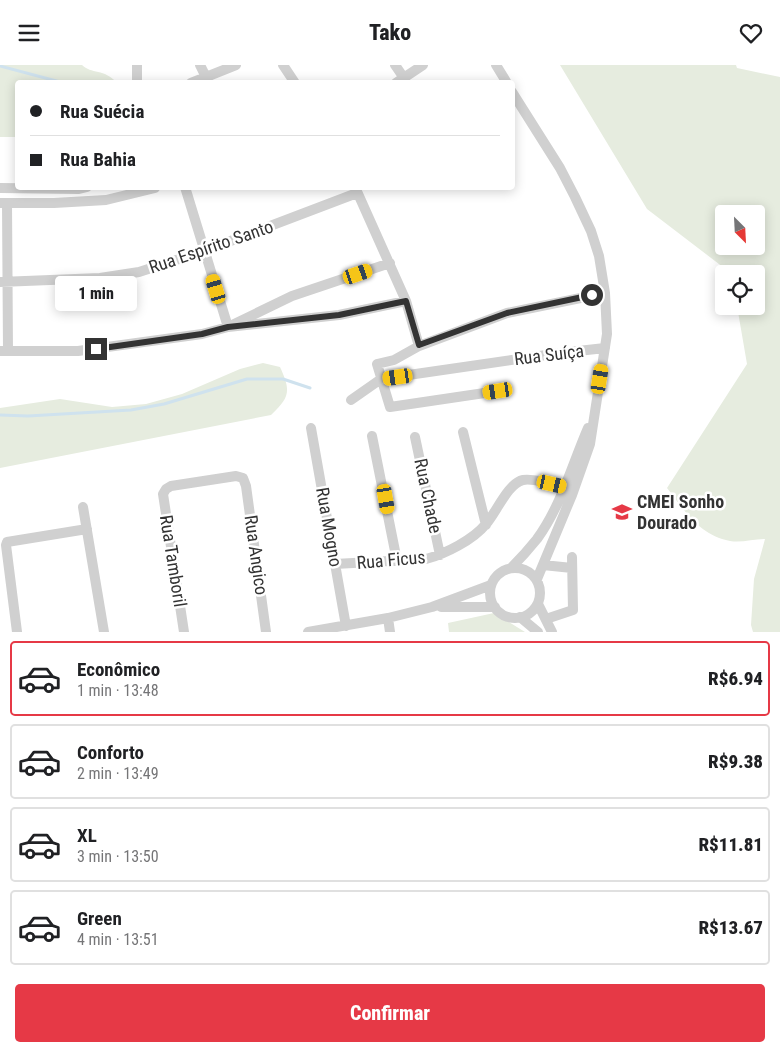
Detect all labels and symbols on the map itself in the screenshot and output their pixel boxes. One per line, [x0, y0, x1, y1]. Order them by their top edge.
north arrow [715, 205, 765, 255]
street label: Rua Espírito Santo [146, 215, 276, 278]
car [341, 262, 374, 286]
car [204, 272, 227, 306]
callout: 1 min [55, 277, 137, 311]
route start [581, 284, 603, 306]
route end [85, 338, 107, 360]
street label: Rua Suíça [513, 340, 585, 369]
car [590, 363, 609, 395]
car [382, 367, 413, 387]
car [482, 381, 513, 401]
street label: Rua Chade [410, 457, 447, 535]
car [535, 473, 568, 495]
car [376, 483, 395, 515]
street label: Rua Mogno [312, 486, 347, 568]
place label: CMEI Sonho Dourado [637, 491, 724, 533]
school or university icon: CMEI Sonho Dourado [611, 501, 633, 523]
street label: Rua Tamboril [156, 513, 191, 608]
street label: Rua Angico [240, 514, 272, 596]
street label: Rua Ficus [356, 546, 426, 573]

